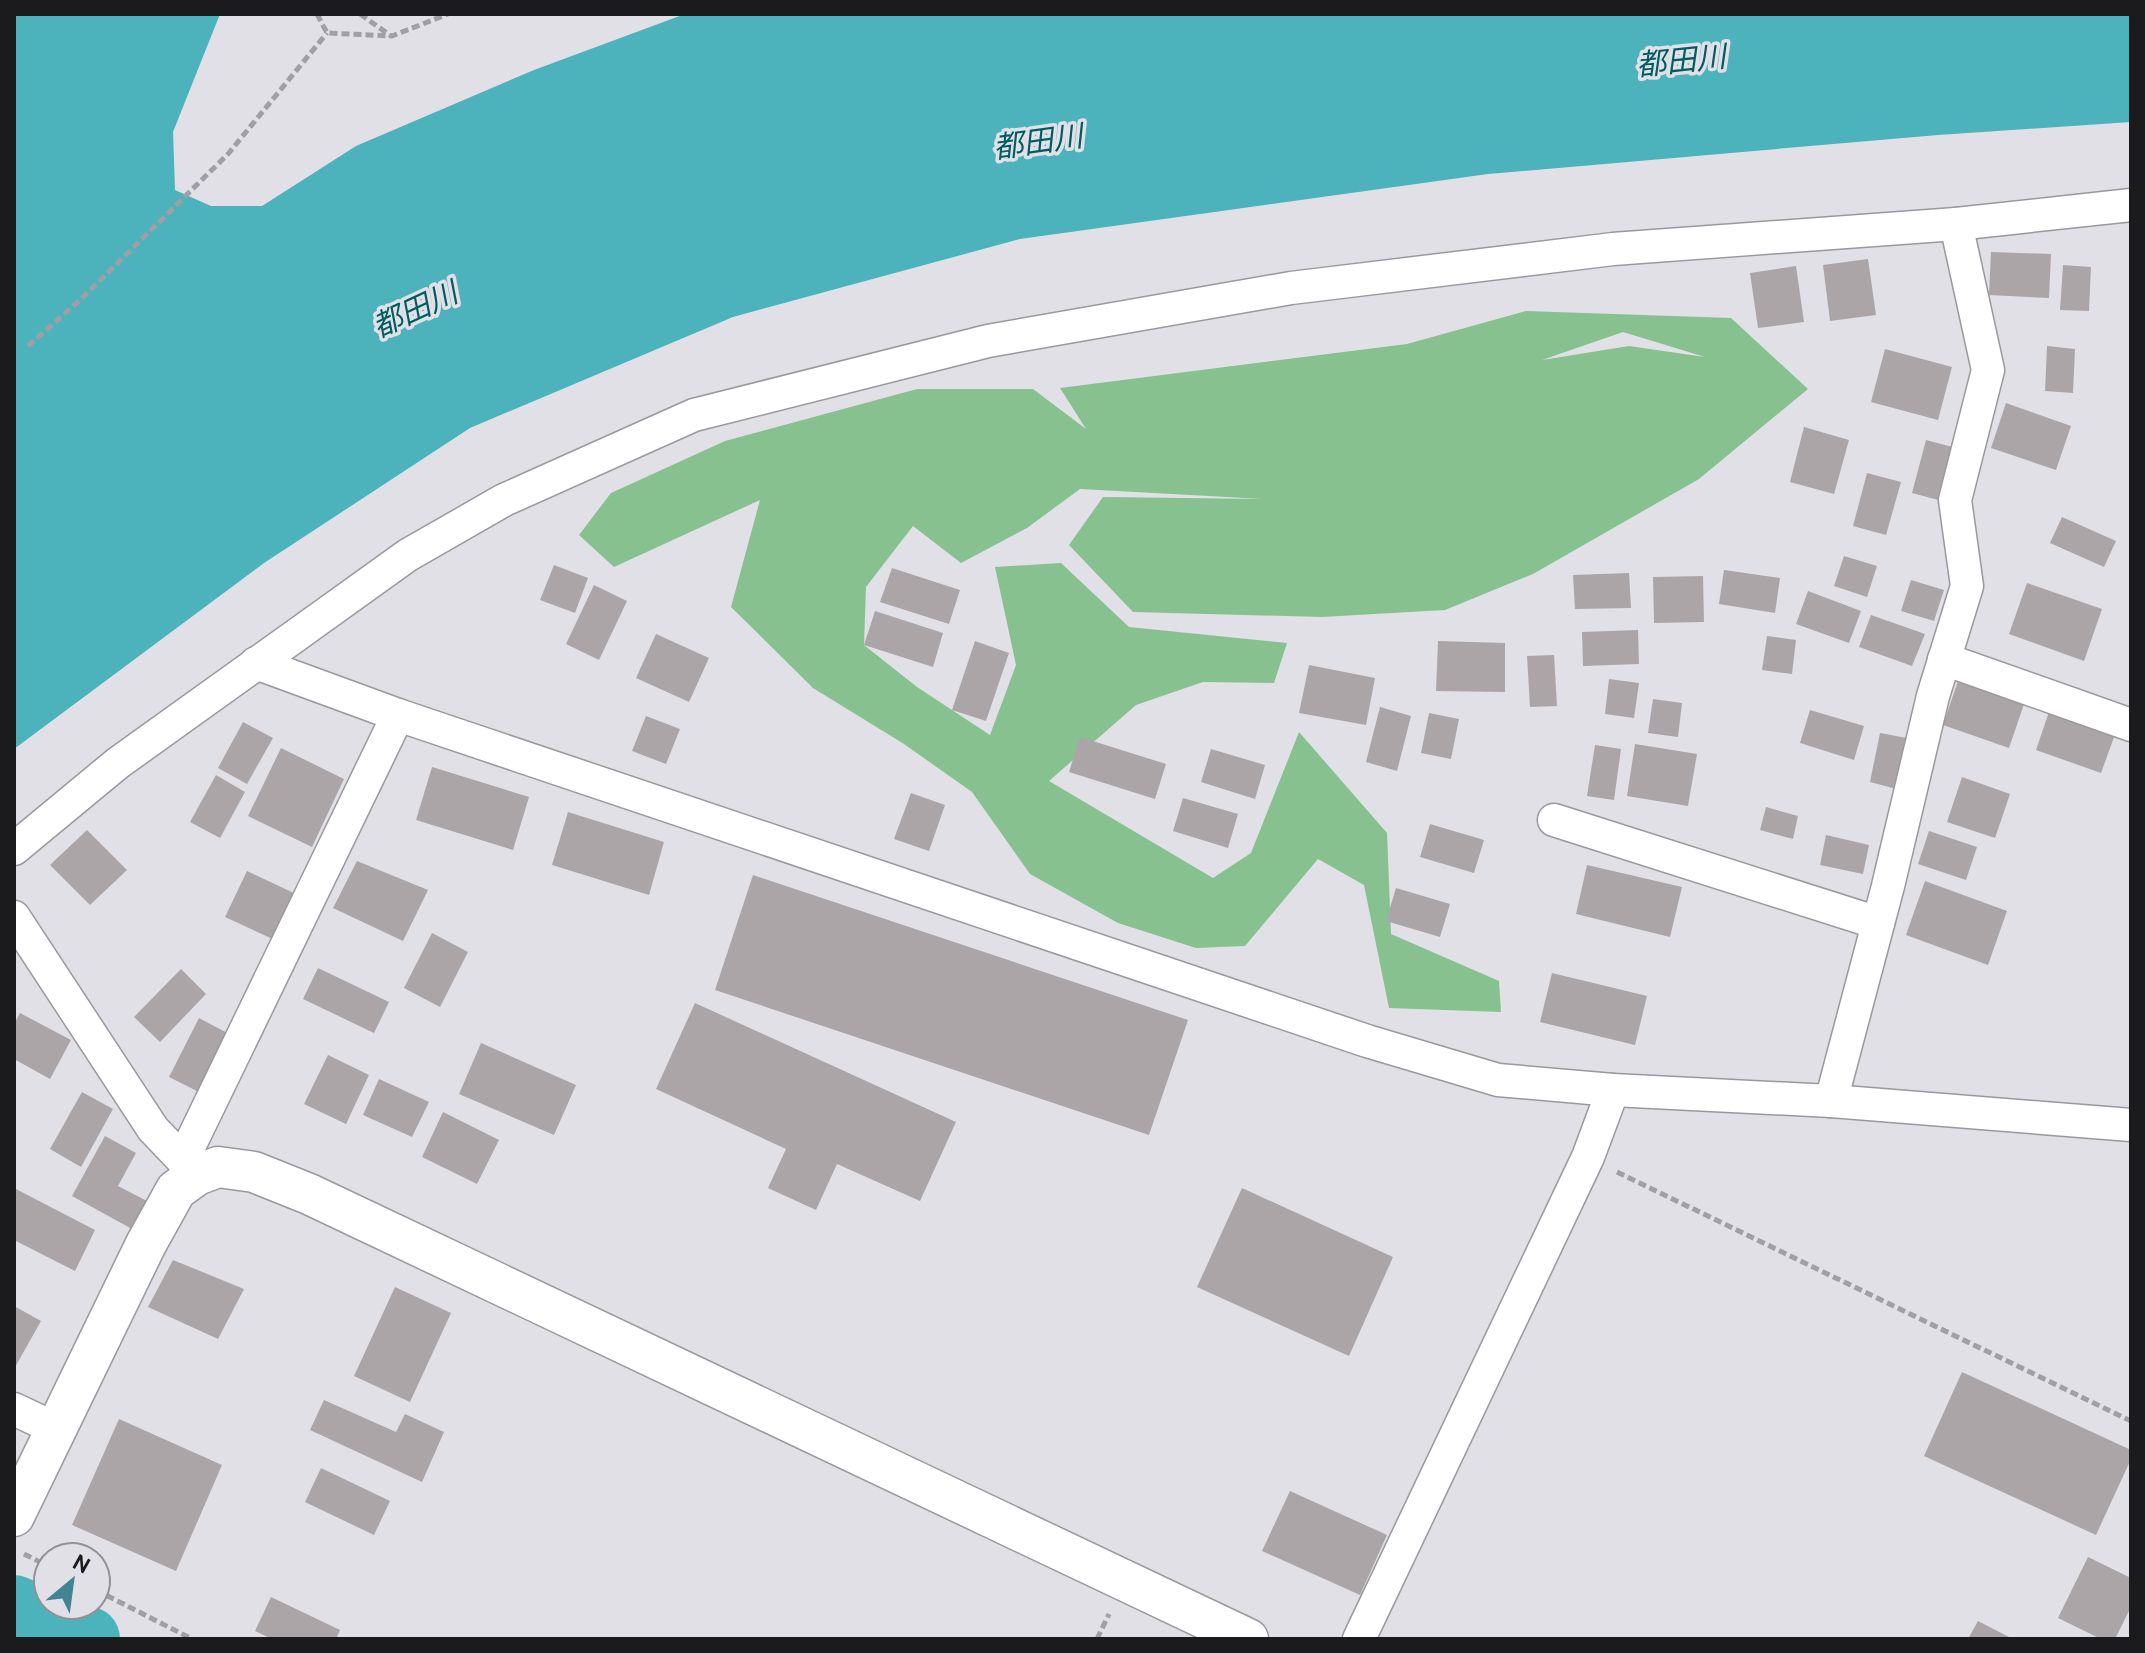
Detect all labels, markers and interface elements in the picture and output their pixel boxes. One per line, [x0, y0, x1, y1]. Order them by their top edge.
water label: 都田川 [1634, 37, 1731, 84]
water label: 都田川 [991, 117, 1088, 166]
water label: 都田川 [366, 272, 466, 345]
north arrow [32, 1541, 112, 1621]
text: N [68, 1548, 95, 1580]

